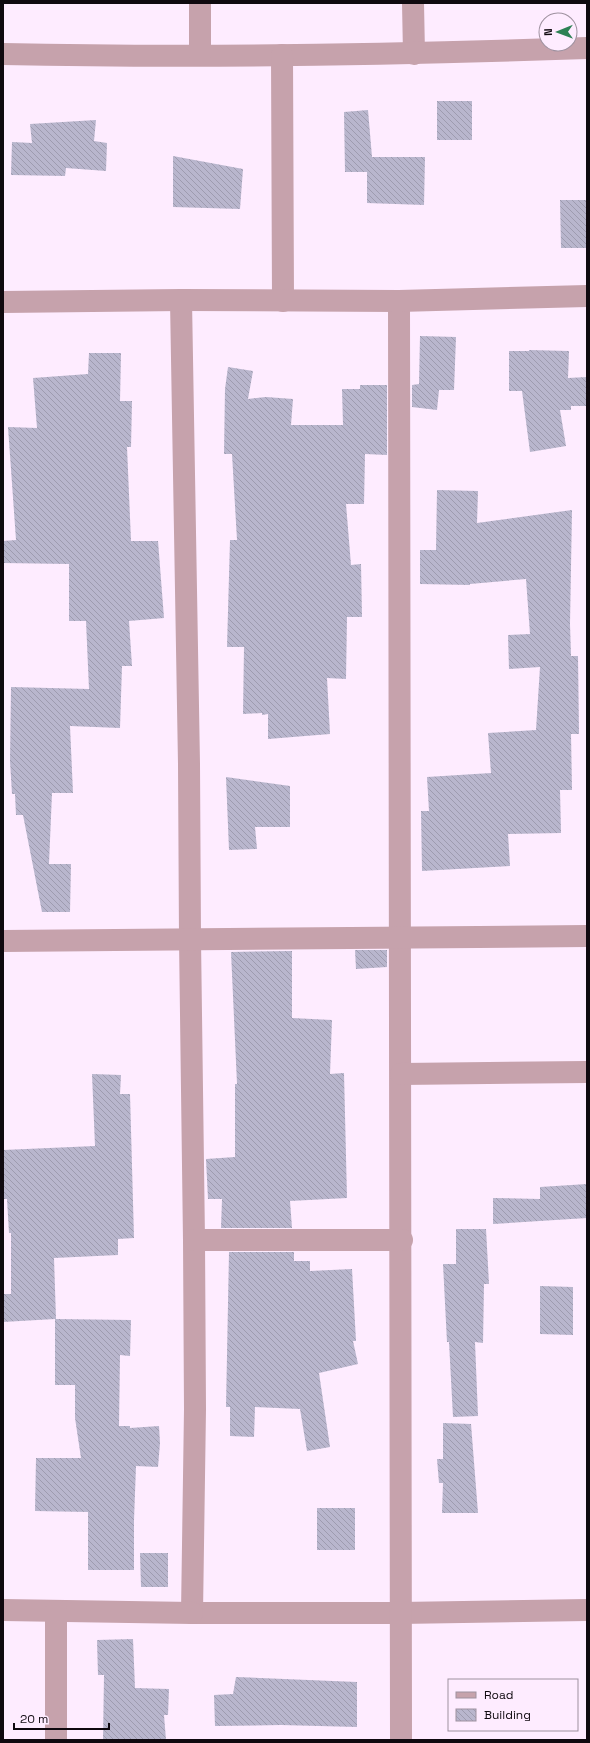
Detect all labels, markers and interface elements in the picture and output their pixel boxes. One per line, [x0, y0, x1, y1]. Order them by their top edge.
north arrow [538, 12, 578, 52]
text: N [541, 28, 555, 36]
legend [448, 1679, 578, 1731]
text: Road [484, 1687, 513, 1703]
scale bar [14, 1705, 109, 1731]
text: Building [484, 1707, 531, 1723]
text: 20 m [20, 1711, 48, 1727]

